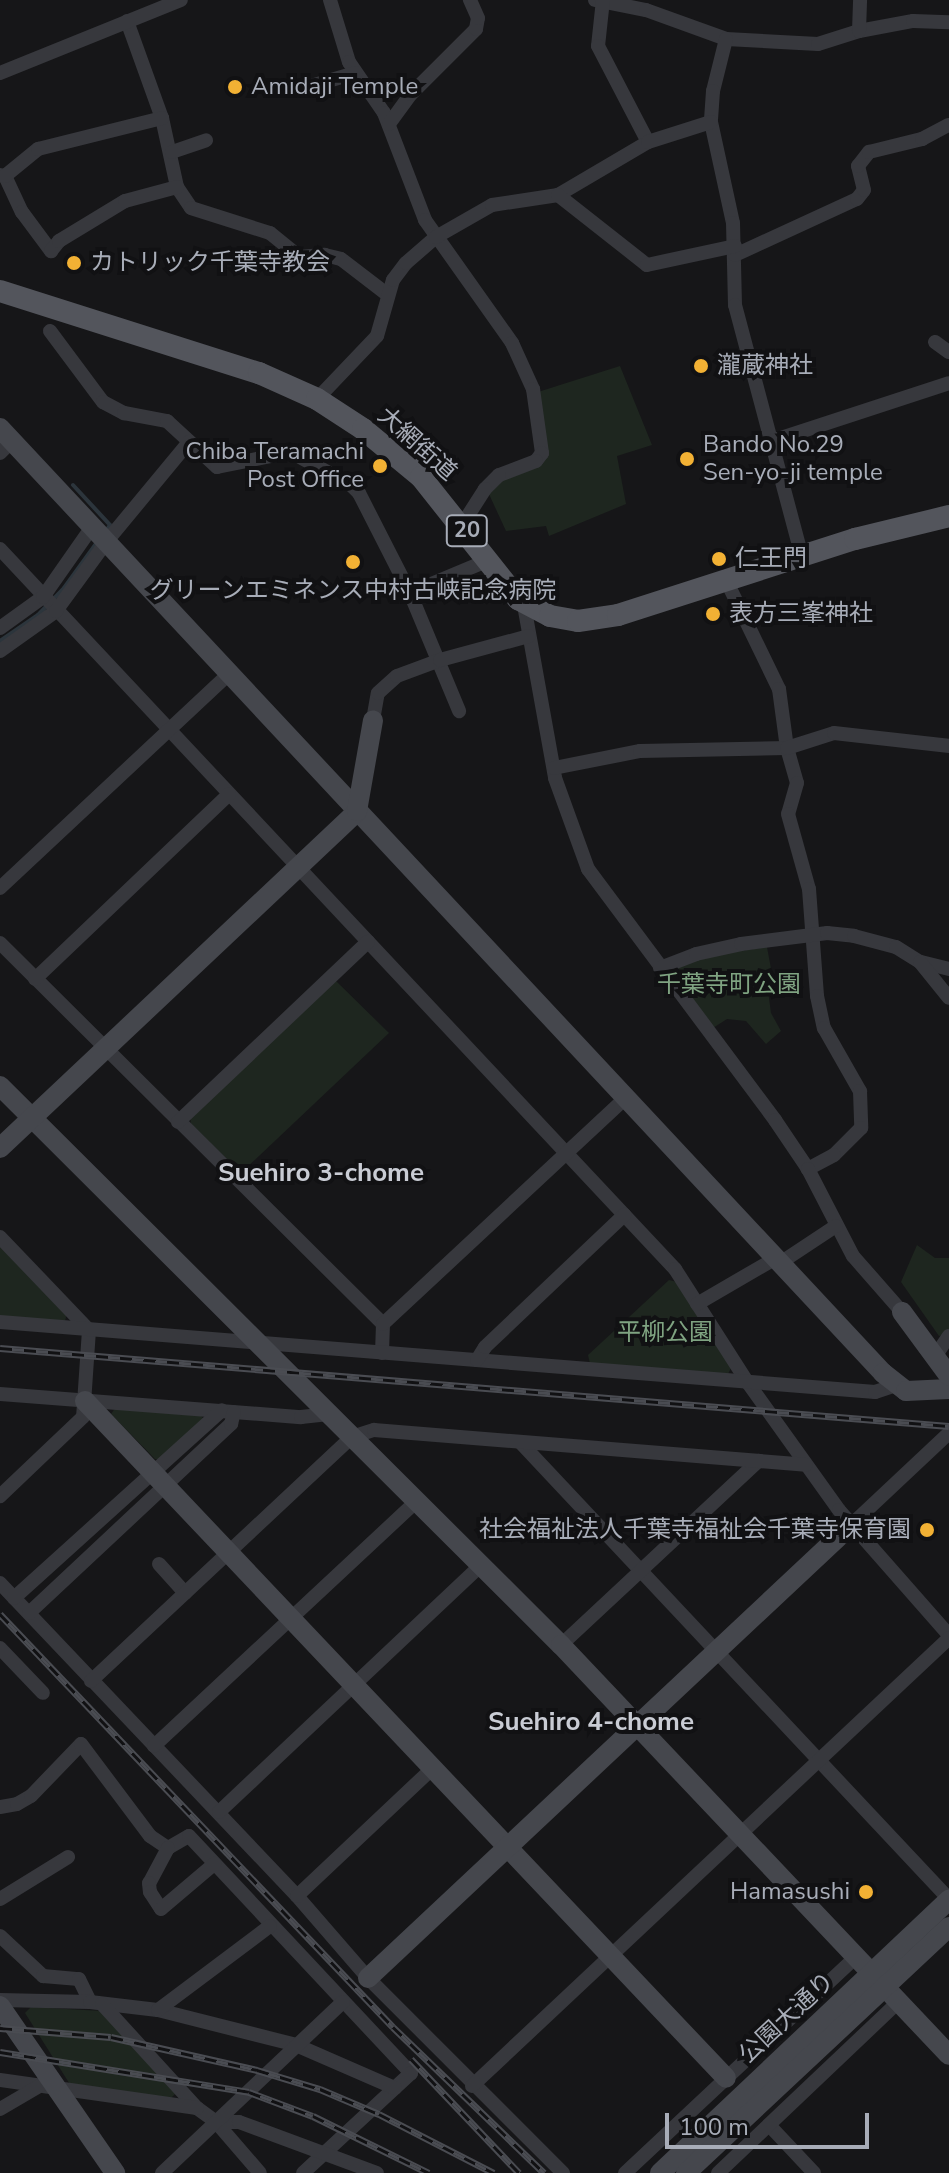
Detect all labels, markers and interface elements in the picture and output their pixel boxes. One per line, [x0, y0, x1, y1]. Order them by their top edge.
place label: Amidaji Temple [251, 73, 418, 101]
marker: Amidaji Temple [226, 78, 244, 96]
place label: カトリック千葉寺教会 [90, 249, 330, 277]
marker: カトリック千葉寺教会 [65, 254, 83, 272]
place label: 瀧蔵神社 [717, 352, 813, 380]
marker: 瀧蔵神社 [692, 357, 710, 375]
street label: 大網街道 [372, 401, 462, 487]
place label: Bando No.29 Sen-yo-ji temple [703, 431, 883, 487]
place label: Chiba Teramachi Post Office [186, 438, 364, 494]
marker: Bando No.29 Sen-yo-ji temple [678, 450, 696, 468]
marker: Chiba Teramachi Post Office [371, 457, 389, 475]
road number: 20 [445, 513, 489, 549]
place label: 仁王門 [735, 545, 807, 573]
marker: 仁王門 [710, 550, 728, 568]
marker: グリーンエミネンス中村古峡記念病院 [342, 551, 364, 573]
place label: グリーンエミネンス中村古峡記念病院 [149, 577, 557, 605]
place label: 表方三峯神社 [729, 600, 873, 628]
marker: 表方三峯神社 [704, 605, 722, 623]
park label: 千葉寺町公園 [657, 971, 801, 999]
district label: Suehiro 3-chome [218, 1157, 424, 1189]
park label: 平柳公園 [617, 1319, 713, 1347]
place label: 社会福祉法人千葉寺福祉会千葉寺保育園 [479, 1516, 911, 1544]
marker: 社会福祉法人千葉寺福祉会千葉寺保育園 [918, 1521, 936, 1539]
district label: Suehiro 4-chome [488, 1706, 694, 1738]
place label: Hamasushi [730, 1878, 850, 1906]
marker: Hamasushi [857, 1883, 875, 1901]
street label: 公園大通り [733, 1967, 841, 2069]
scale bar [669, 2097, 873, 2147]
text: 100 m [679, 2111, 749, 2143]

